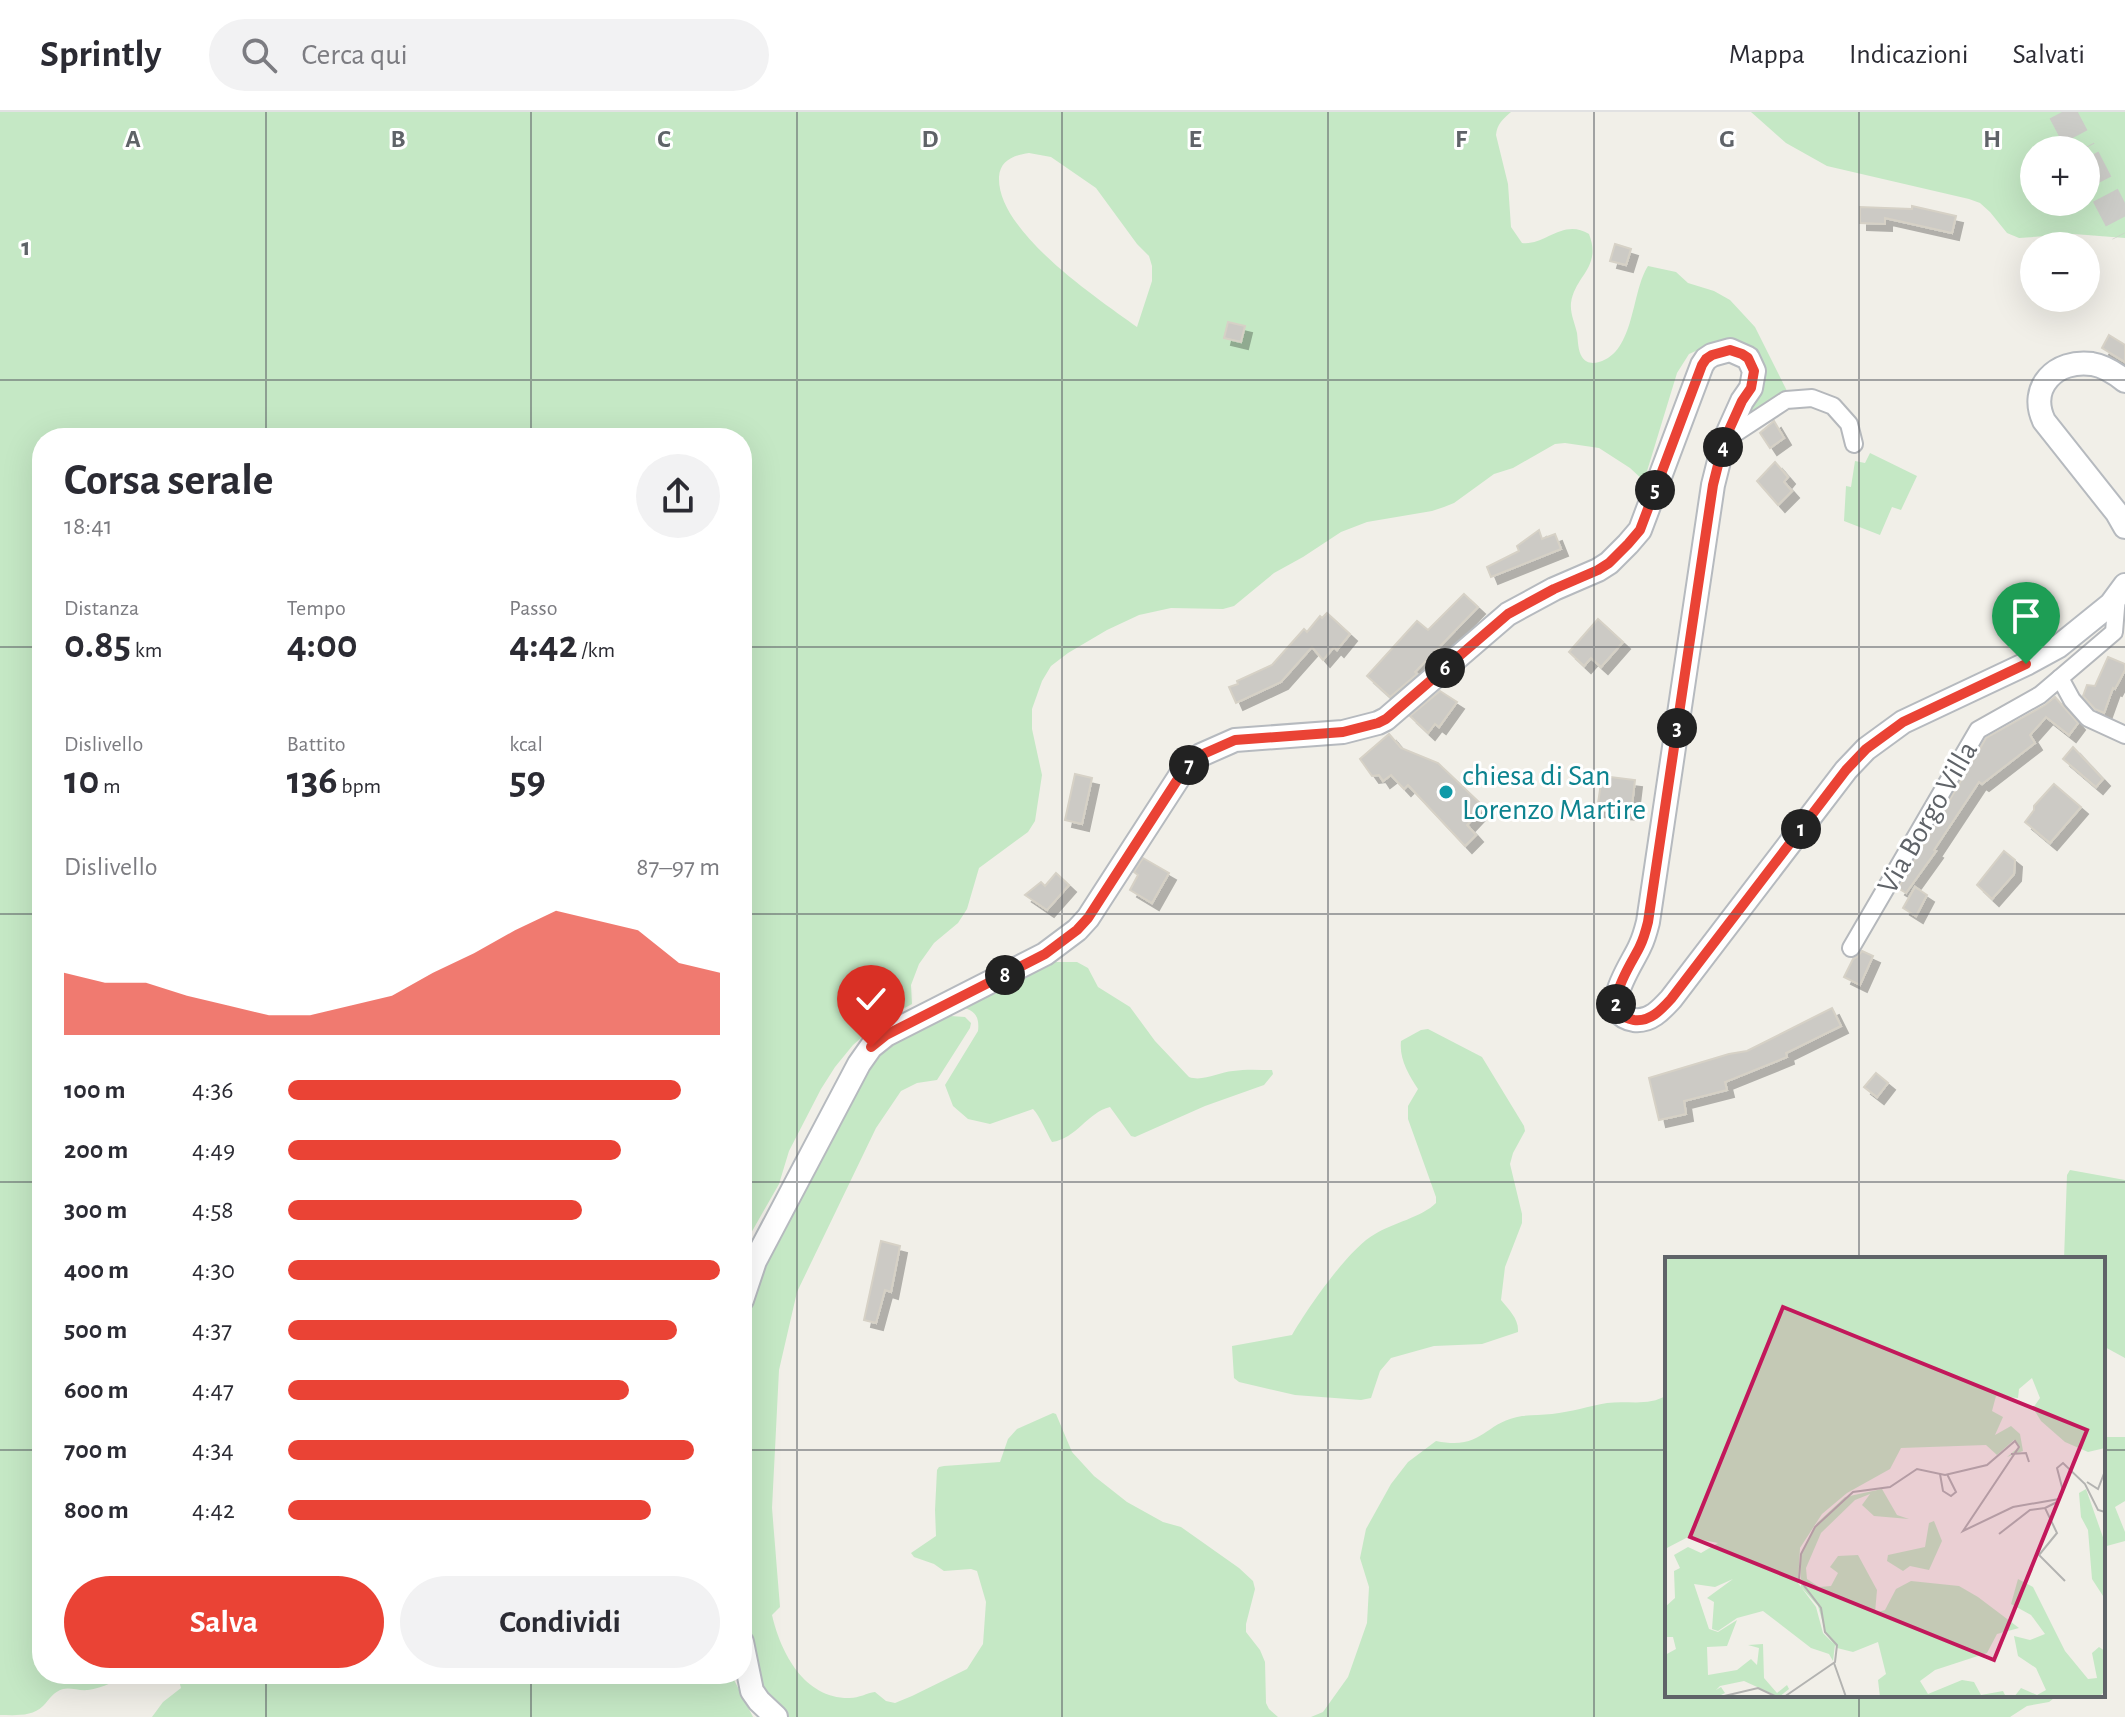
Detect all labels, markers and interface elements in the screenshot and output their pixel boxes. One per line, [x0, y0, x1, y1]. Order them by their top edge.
search box [209, 19, 769, 91]
icon: search [237, 33, 281, 77]
text: Sprintly [40, 36, 161, 74]
text: Cerca qui [301, 40, 408, 70]
text: Mappa [1729, 41, 1805, 69]
text: Indicazioni [1849, 41, 1968, 69]
text: Salvati [2012, 41, 2085, 69]
text: A [125, 126, 141, 152]
text: B [390, 126, 406, 152]
text: C [657, 126, 671, 152]
text: D [921, 126, 939, 152]
text: E [1188, 126, 1202, 152]
text: F [1455, 126, 1468, 152]
text: G [1719, 126, 1735, 152]
text: H [1983, 126, 2001, 152]
map controls [2020, 136, 2100, 312]
button: + [2020, 136, 2100, 216]
button: − [2020, 232, 2100, 312]
text: 1 [21, 234, 31, 260]
pin: 4 [1703, 427, 1743, 467]
text: 4 [1717, 436, 1729, 458]
button: share [636, 454, 720, 538]
text: Corsa serale [64, 459, 274, 503]
pin: 5 [1635, 470, 1675, 510]
text: 5 [1650, 479, 1660, 501]
text: 18:41 [64, 513, 113, 539]
pin [1992, 582, 2060, 664]
icon: arrive [2004, 594, 2048, 638]
text: Distanza [64, 597, 139, 619]
text: Tempo [287, 597, 346, 619]
text: Passo [509, 597, 557, 619]
text: 0.85 [64, 625, 131, 665]
text: 4:00 [287, 625, 358, 665]
text: 4:42 [509, 625, 578, 665]
text: km [131, 639, 162, 661]
text: /km [578, 639, 615, 661]
pin: 6 [1425, 648, 1465, 688]
text: 6 [1440, 657, 1450, 679]
pin: 3 [1657, 708, 1697, 748]
text: 3 [1672, 717, 1682, 739]
text: Dislivello [64, 733, 143, 755]
text: Battito [287, 733, 346, 755]
text: kcal [509, 733, 543, 755]
street label: Via Borgo Villa [1872, 736, 1983, 899]
pin: 7 [1169, 745, 1209, 785]
text: 7 [1184, 754, 1194, 776]
text: 10 [64, 761, 99, 801]
text: 136 [287, 761, 338, 801]
text: 59 [509, 761, 546, 801]
place label: chiesa di San Lorenzo Martire [1462, 761, 1646, 825]
text: m [99, 775, 120, 797]
text: bpm [338, 775, 381, 797]
marker: chiesa di San Lorenzo Martire [1437, 783, 1455, 801]
pin: 1 [1781, 809, 1821, 849]
text: 1 [1797, 818, 1805, 840]
text: Dislivello [64, 854, 158, 880]
text: 87–97 m [636, 854, 720, 880]
pin: 8 [985, 955, 1025, 995]
text: 8 [1000, 964, 1010, 986]
pin [837, 965, 905, 1047]
icon: check [849, 977, 893, 1021]
pin: 2 [1596, 984, 1636, 1024]
text: 2 [1611, 993, 1621, 1015]
text: 100 m [64, 1077, 125, 1103]
text: 4:36 [192, 1077, 233, 1103]
text: 200 m [64, 1137, 128, 1163]
text: 4:49 [192, 1137, 235, 1163]
text: 300 m [64, 1197, 127, 1223]
text: 4:58 [192, 1197, 234, 1223]
text: 400 m [64, 1257, 129, 1283]
text: 4:30 [192, 1257, 235, 1283]
inset map [1665, 1257, 2105, 1697]
text: 500 m [64, 1317, 127, 1343]
text: 4:37 [192, 1317, 232, 1343]
text: 600 m [64, 1377, 129, 1403]
text: 4:47 [192, 1377, 234, 1403]
text: 700 m [64, 1437, 127, 1463]
text: 4:34 [192, 1437, 234, 1463]
text: 800 m [64, 1497, 129, 1523]
text: 4:42 [192, 1497, 235, 1523]
button: Salva [64, 1576, 384, 1668]
button: Condividi [400, 1576, 720, 1668]

